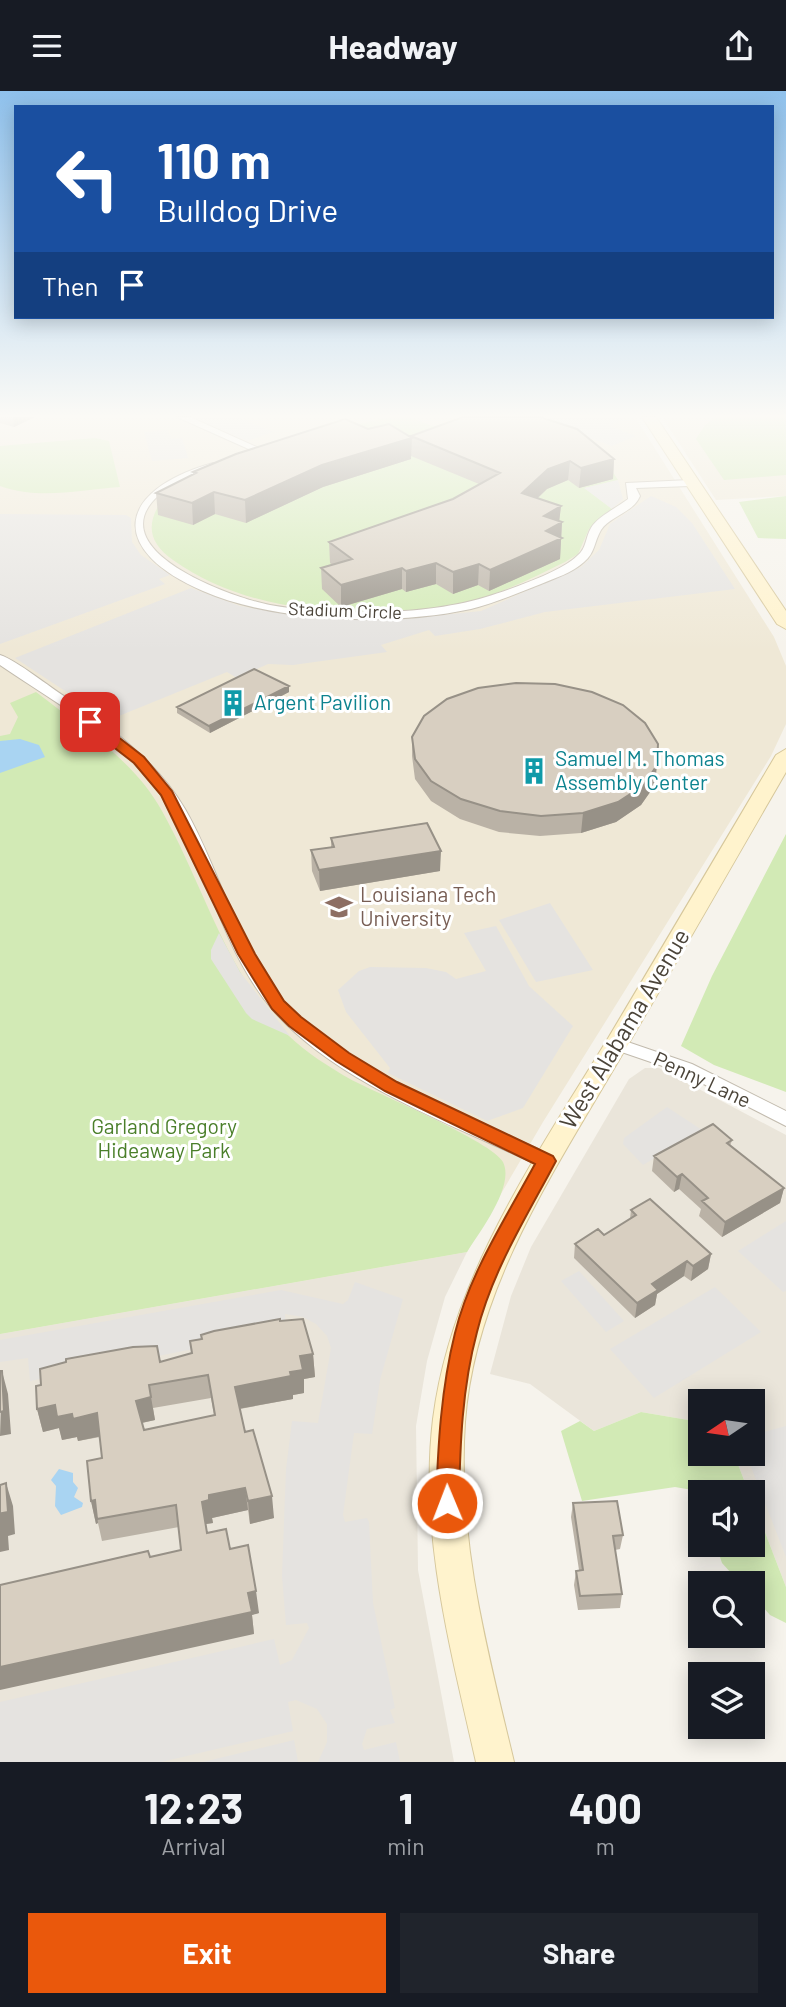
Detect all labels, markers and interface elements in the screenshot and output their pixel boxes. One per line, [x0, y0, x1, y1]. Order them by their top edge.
icon: menu [28, 27, 66, 65]
text: Headway [328, 27, 458, 65]
icon: share [720, 27, 758, 65]
text: 110 m [157, 130, 271, 189]
icon: left [42, 133, 133, 224]
text: Bulldog Drive [157, 190, 338, 228]
icon: arrive [113, 266, 151, 304]
text: Then [42, 270, 99, 301]
street label: Stadium Circle [288, 597, 402, 623]
building icon: Argent Pavilion [218, 688, 248, 718]
place label: Argent Pavilion [254, 689, 391, 714]
pin [60, 692, 120, 752]
icon: arrive [71, 703, 109, 741]
place label: Samuel M. Thomas Assembly Center [555, 745, 725, 794]
building icon: Samuel M. Thomas Assembly Center [519, 756, 549, 786]
place label: Louisiana Tech University [360, 881, 496, 930]
school or university icon: Louisiana Tech University [324, 892, 354, 922]
street label: West Alabama Avenue [552, 923, 695, 1134]
street label: Penny Lane [650, 1045, 755, 1112]
park label: Garland Gregory Hideaway Park [91, 1113, 237, 1162]
north arrow [688, 1389, 765, 1467]
map controls [688, 1389, 765, 1739]
position arrow [410, 1466, 484, 1540]
button: sound [688, 1480, 765, 1557]
button: search [688, 1571, 765, 1648]
button: layers [688, 1662, 765, 1739]
text: 12:23 [144, 1782, 243, 1832]
text: 1 [399, 1782, 413, 1832]
text: 400 [569, 1782, 642, 1832]
text: Arrival [162, 1832, 226, 1860]
text: min [387, 1832, 425, 1860]
text: m [596, 1832, 615, 1860]
button: Exit [28, 1913, 386, 1993]
button: Share [400, 1913, 758, 1993]

